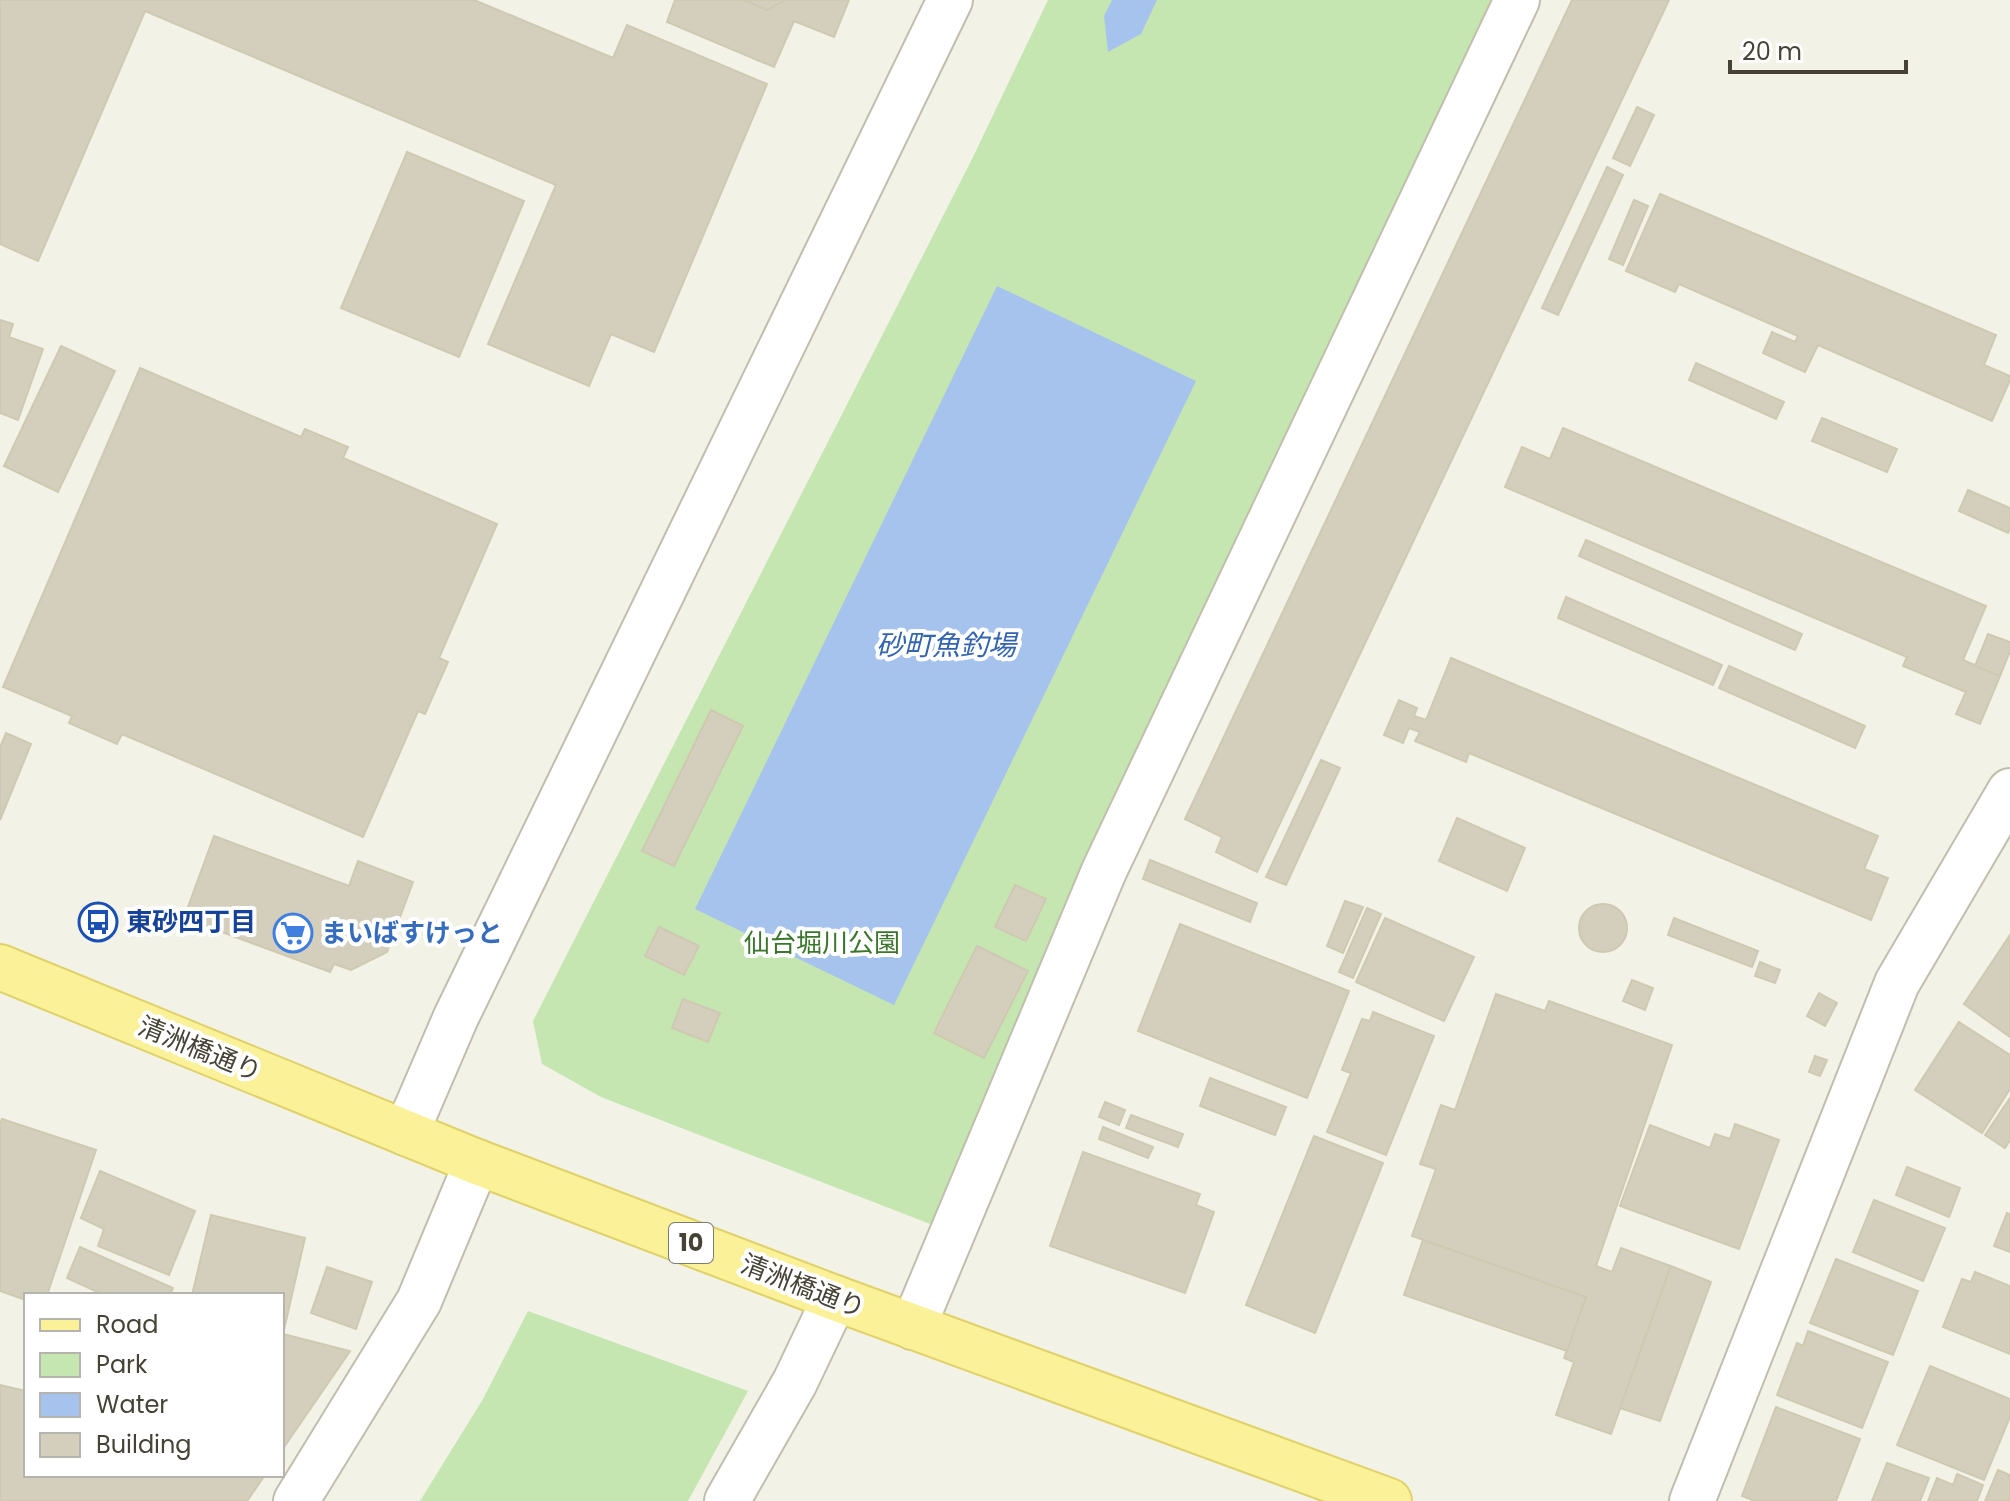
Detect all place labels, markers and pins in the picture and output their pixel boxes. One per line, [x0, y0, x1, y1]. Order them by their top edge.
bus stop icon: 東砂四丁目 [77, 901, 119, 943]
place label: 東砂四丁目 [126, 904, 256, 940]
supermarket icon: まいばすけっと [272, 912, 314, 954]
place label: まいばすけっと [321, 915, 503, 951]

